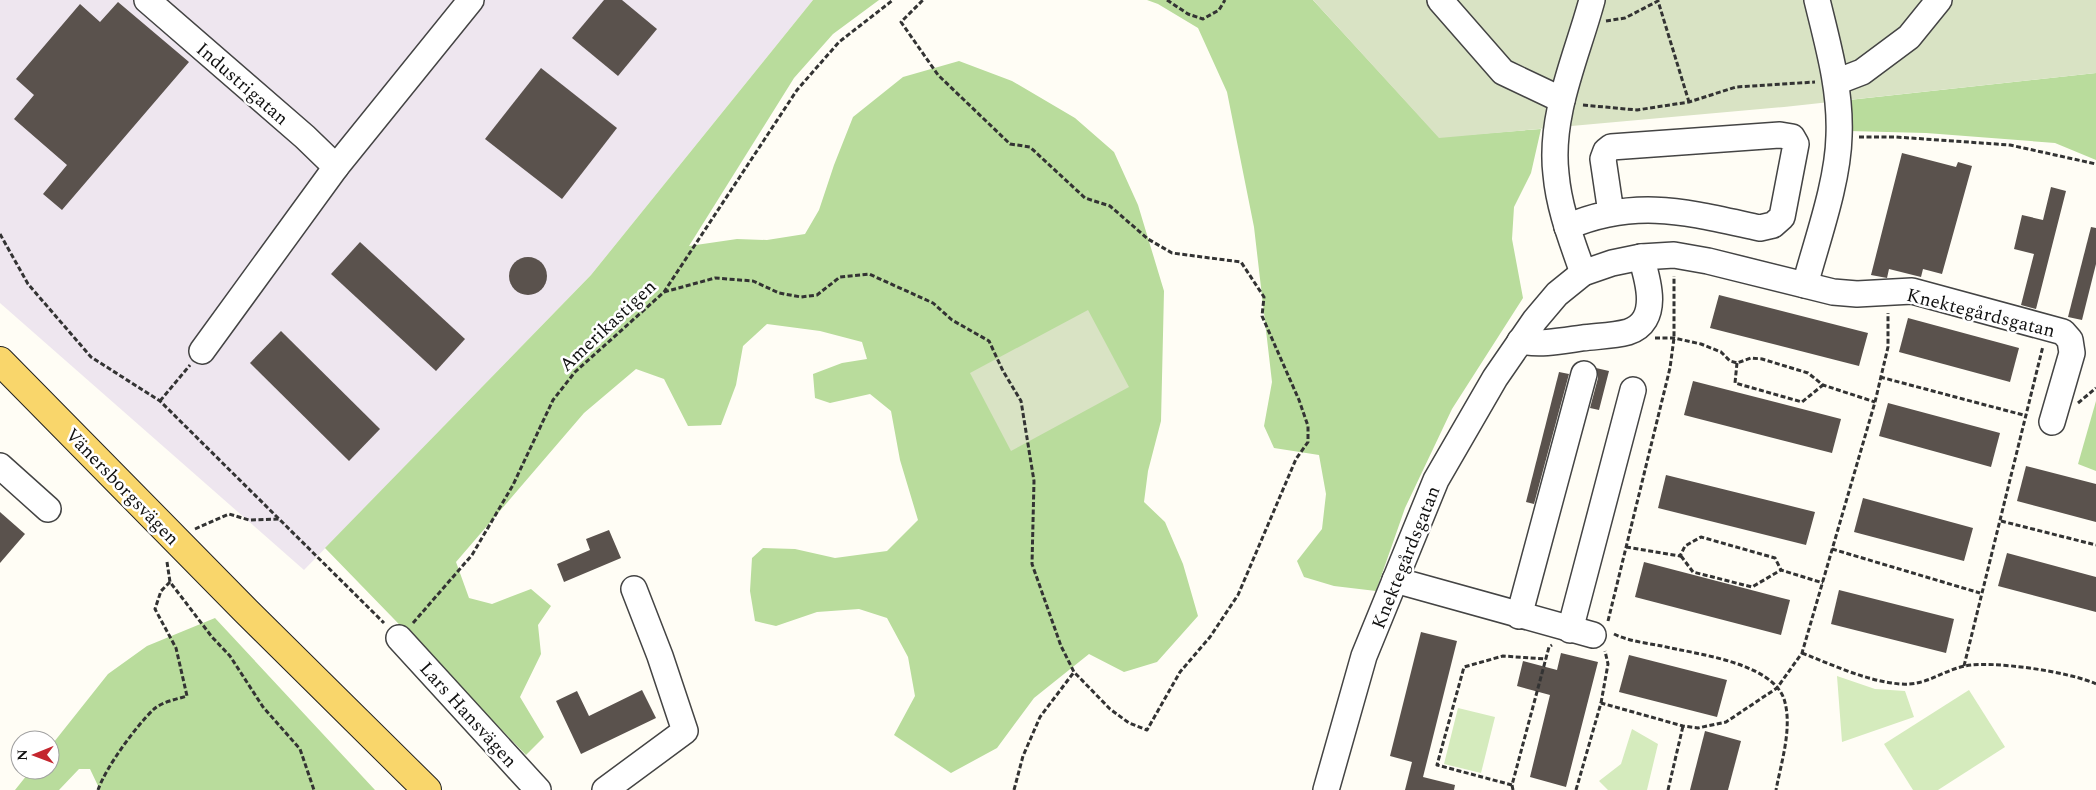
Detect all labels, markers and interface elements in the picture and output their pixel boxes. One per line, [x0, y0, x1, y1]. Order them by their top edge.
street label: Industrigatan [189, 36, 295, 133]
street label: Amerikastigen [553, 273, 663, 379]
street label: Knektegårdsgatan [1903, 281, 2058, 346]
street label: Vänersborgsvägen [58, 422, 186, 552]
street label: Knektegårdsgatan [1364, 482, 1448, 634]
street label: Lars Hansvägen [412, 655, 524, 775]
north arrow [10, 730, 60, 780]
text: N [12, 749, 33, 761]

